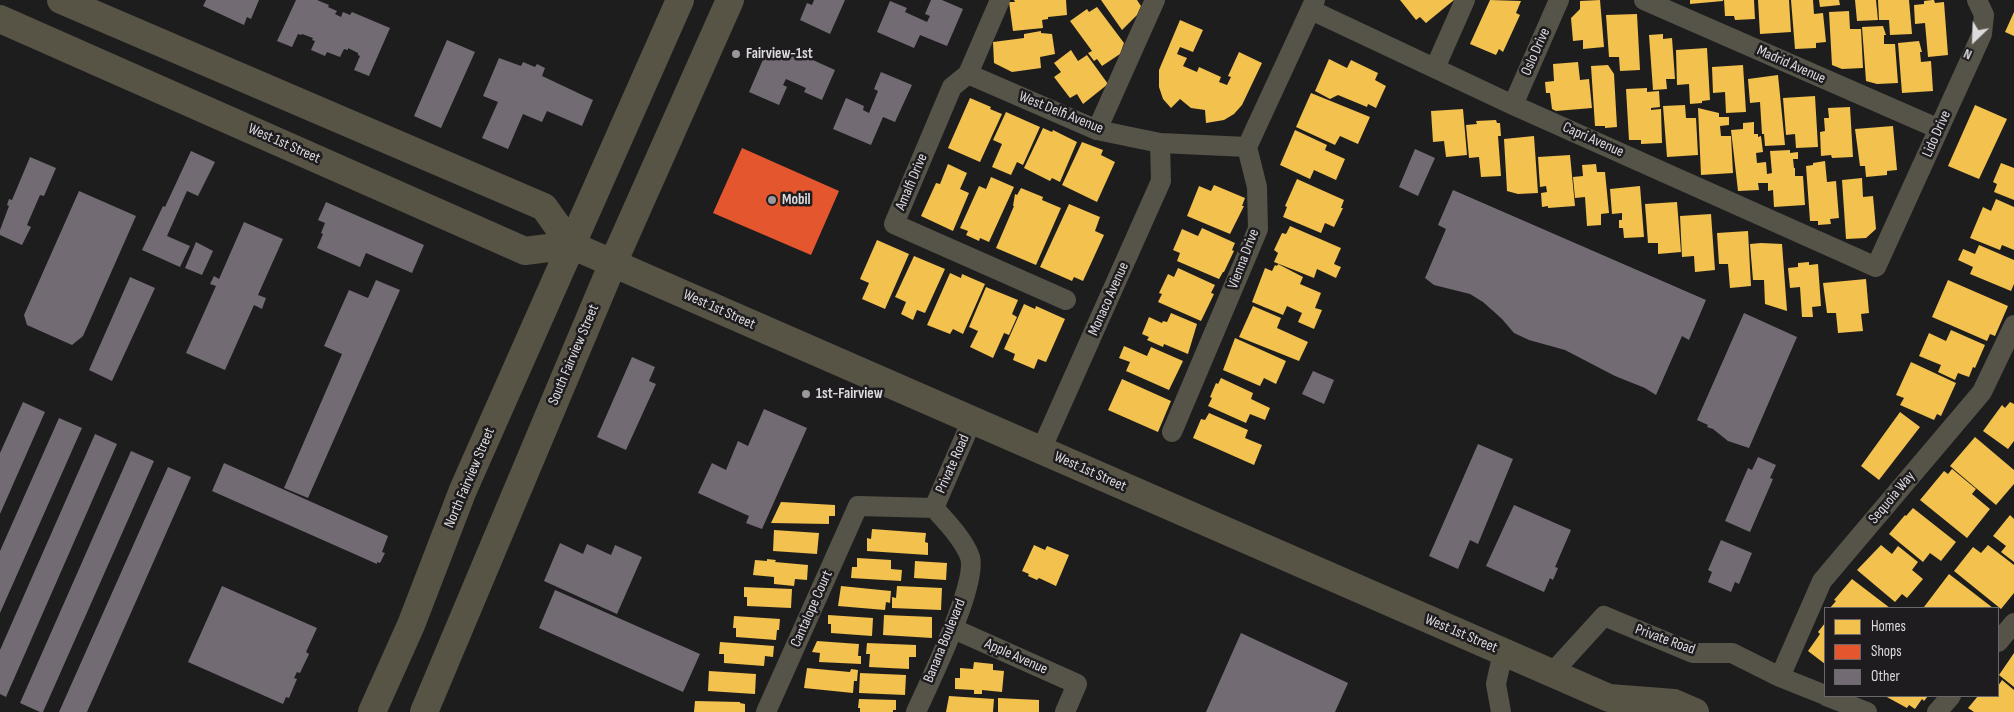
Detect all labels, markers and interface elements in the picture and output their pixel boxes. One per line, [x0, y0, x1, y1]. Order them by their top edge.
north arrow [1949, 15, 1999, 65]
street label: Oslo Drive [1518, 25, 1554, 79]
street label: Madrid Avenue [1754, 42, 1828, 88]
place label: Fairview-1st [746, 45, 813, 63]
text: N [1961, 45, 1975, 63]
marker: Fairview-1st [730, 48, 742, 60]
street label: West Delfi Avenue [1016, 88, 1106, 138]
street label: Lido Drive [1919, 108, 1955, 160]
street label: Capri Avenue [1560, 119, 1626, 161]
street label: West 1st Street [245, 120, 323, 168]
street label: Amalfi Drive [892, 151, 932, 213]
place label: Mobil [782, 191, 811, 209]
marker: Mobil [766, 194, 778, 206]
street label: Vienna Drive [1224, 226, 1264, 292]
street label: Monaco Avenue [1085, 259, 1133, 339]
street label: West 1st Street [680, 286, 758, 334]
street label: South Fairview Street [545, 302, 603, 408]
place label: 1st-Fairview [816, 385, 883, 403]
marker: 1st-Fairview [800, 388, 812, 400]
street label: North Fairview Street [441, 425, 499, 531]
street label: Private Road [932, 432, 974, 496]
street label: West 1st Street [1051, 448, 1129, 496]
street label: Sequoia Way [1865, 468, 1919, 528]
street label: Cantalope Court [787, 568, 837, 650]
street label: Banana Boulevard [920, 596, 970, 686]
legend [1824, 607, 1999, 697]
street label: West 1st Street [1422, 611, 1500, 657]
text: Homes [1871, 617, 1906, 636]
street label: Private Road [1632, 621, 1698, 659]
street label: Apple Avenue [982, 635, 1050, 679]
text: Shops [1871, 642, 1902, 661]
text: Other [1871, 667, 1900, 686]

